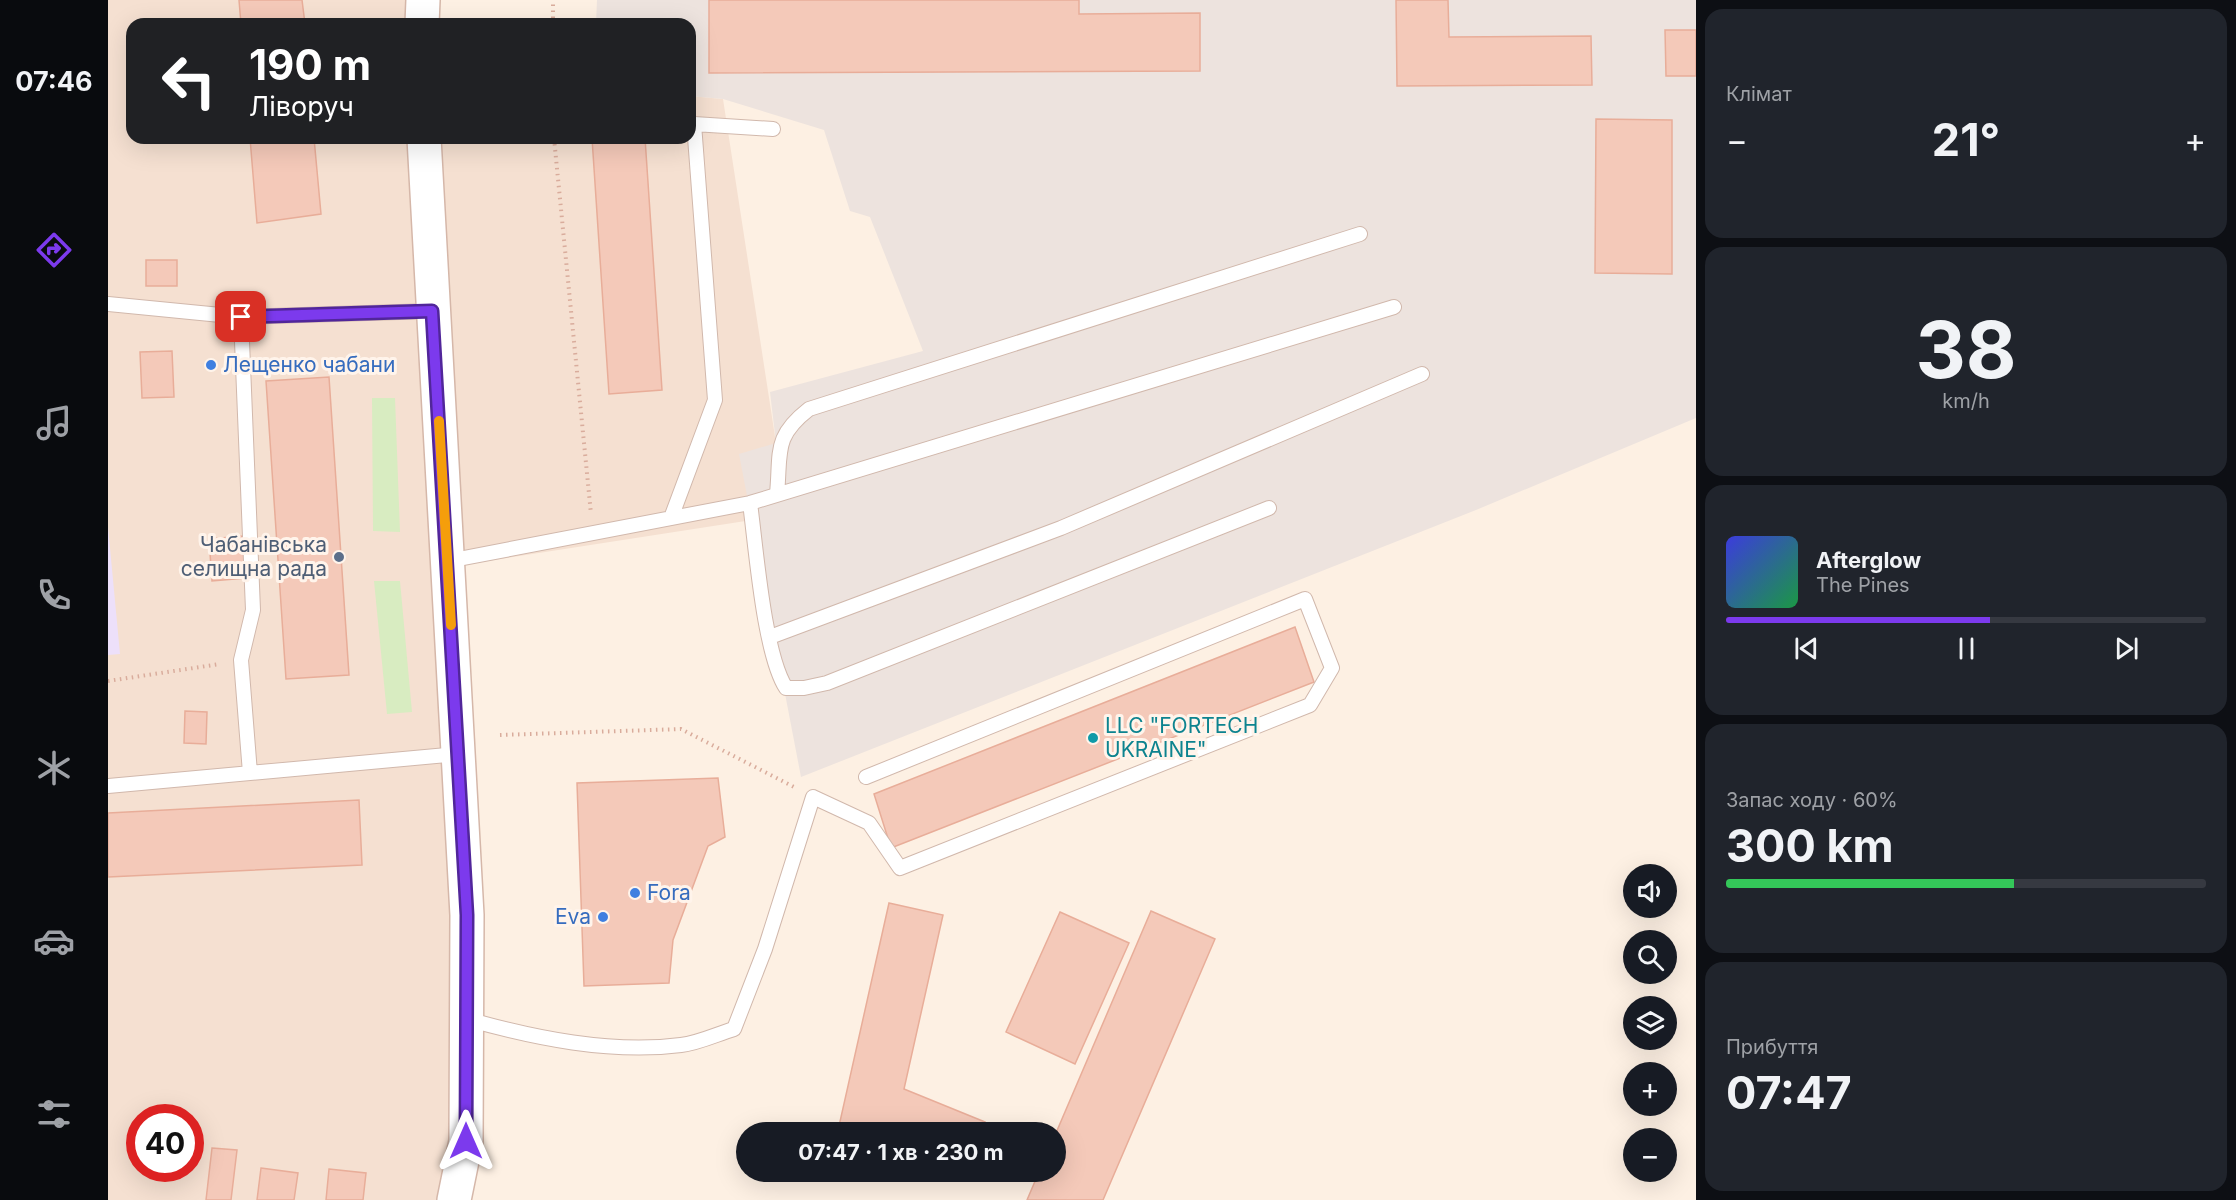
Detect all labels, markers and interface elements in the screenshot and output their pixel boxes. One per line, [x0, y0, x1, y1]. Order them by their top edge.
text: 190 m [249, 39, 371, 90]
icon: left [150, 42, 228, 120]
text: 07:46 [15, 65, 93, 98]
text: Клімат [1726, 82, 1792, 106]
text: Ліворуч [249, 90, 354, 123]
text: 21° [1932, 112, 2000, 167]
text: − [1726, 120, 1748, 160]
text: + [2184, 120, 2206, 160]
icon: directions [33, 229, 75, 271]
pin [215, 291, 266, 342]
icon: arrive [224, 300, 257, 333]
text: 38 [1915, 302, 2017, 397]
place label: Лещенко чабани [223, 352, 395, 377]
marker: Лещенко чабани [204, 358, 218, 372]
text: km/h [1942, 389, 1990, 413]
icon: music [33, 402, 75, 444]
place label: Чабанівська селищна рада [181, 532, 327, 581]
text: Afterglow [1816, 547, 1921, 573]
marker: Чабанівська селищна рада [332, 550, 346, 564]
text: The Pines [1816, 573, 1910, 597]
icon: phone [33, 574, 75, 616]
icon: previous [1790, 632, 1823, 665]
icon: pause [1950, 632, 1983, 665]
icon: next [2110, 632, 2143, 665]
place label: LLC "FORTECH UKRAINE" [1105, 713, 1258, 762]
marker: LLC "FORTECH UKRAINE" [1086, 731, 1100, 745]
icon: climate [33, 747, 75, 789]
text: Запас ходу · 60% [1726, 788, 1898, 812]
text: 300 km [1726, 818, 1894, 873]
map controls [1623, 864, 1677, 1182]
button: sound [1623, 864, 1677, 918]
place label: Fora [647, 880, 691, 905]
marker: Fora [628, 886, 642, 900]
place label: Eva [555, 904, 591, 929]
marker: Eva [596, 910, 610, 924]
icon: car [33, 920, 75, 962]
button: search [1623, 930, 1677, 984]
button: layers [1623, 996, 1677, 1050]
text: Прибуття [1726, 1035, 1818, 1059]
button: + [1623, 1062, 1677, 1116]
text: 07:47 [1726, 1065, 1852, 1120]
icon: filters [33, 1093, 75, 1135]
speed limit sign: 40 [126, 1104, 204, 1182]
position arrow [434, 1109, 498, 1173]
button: − [1623, 1128, 1677, 1182]
text: 07:47 · 1 хв · 230 m [798, 1139, 1004, 1165]

